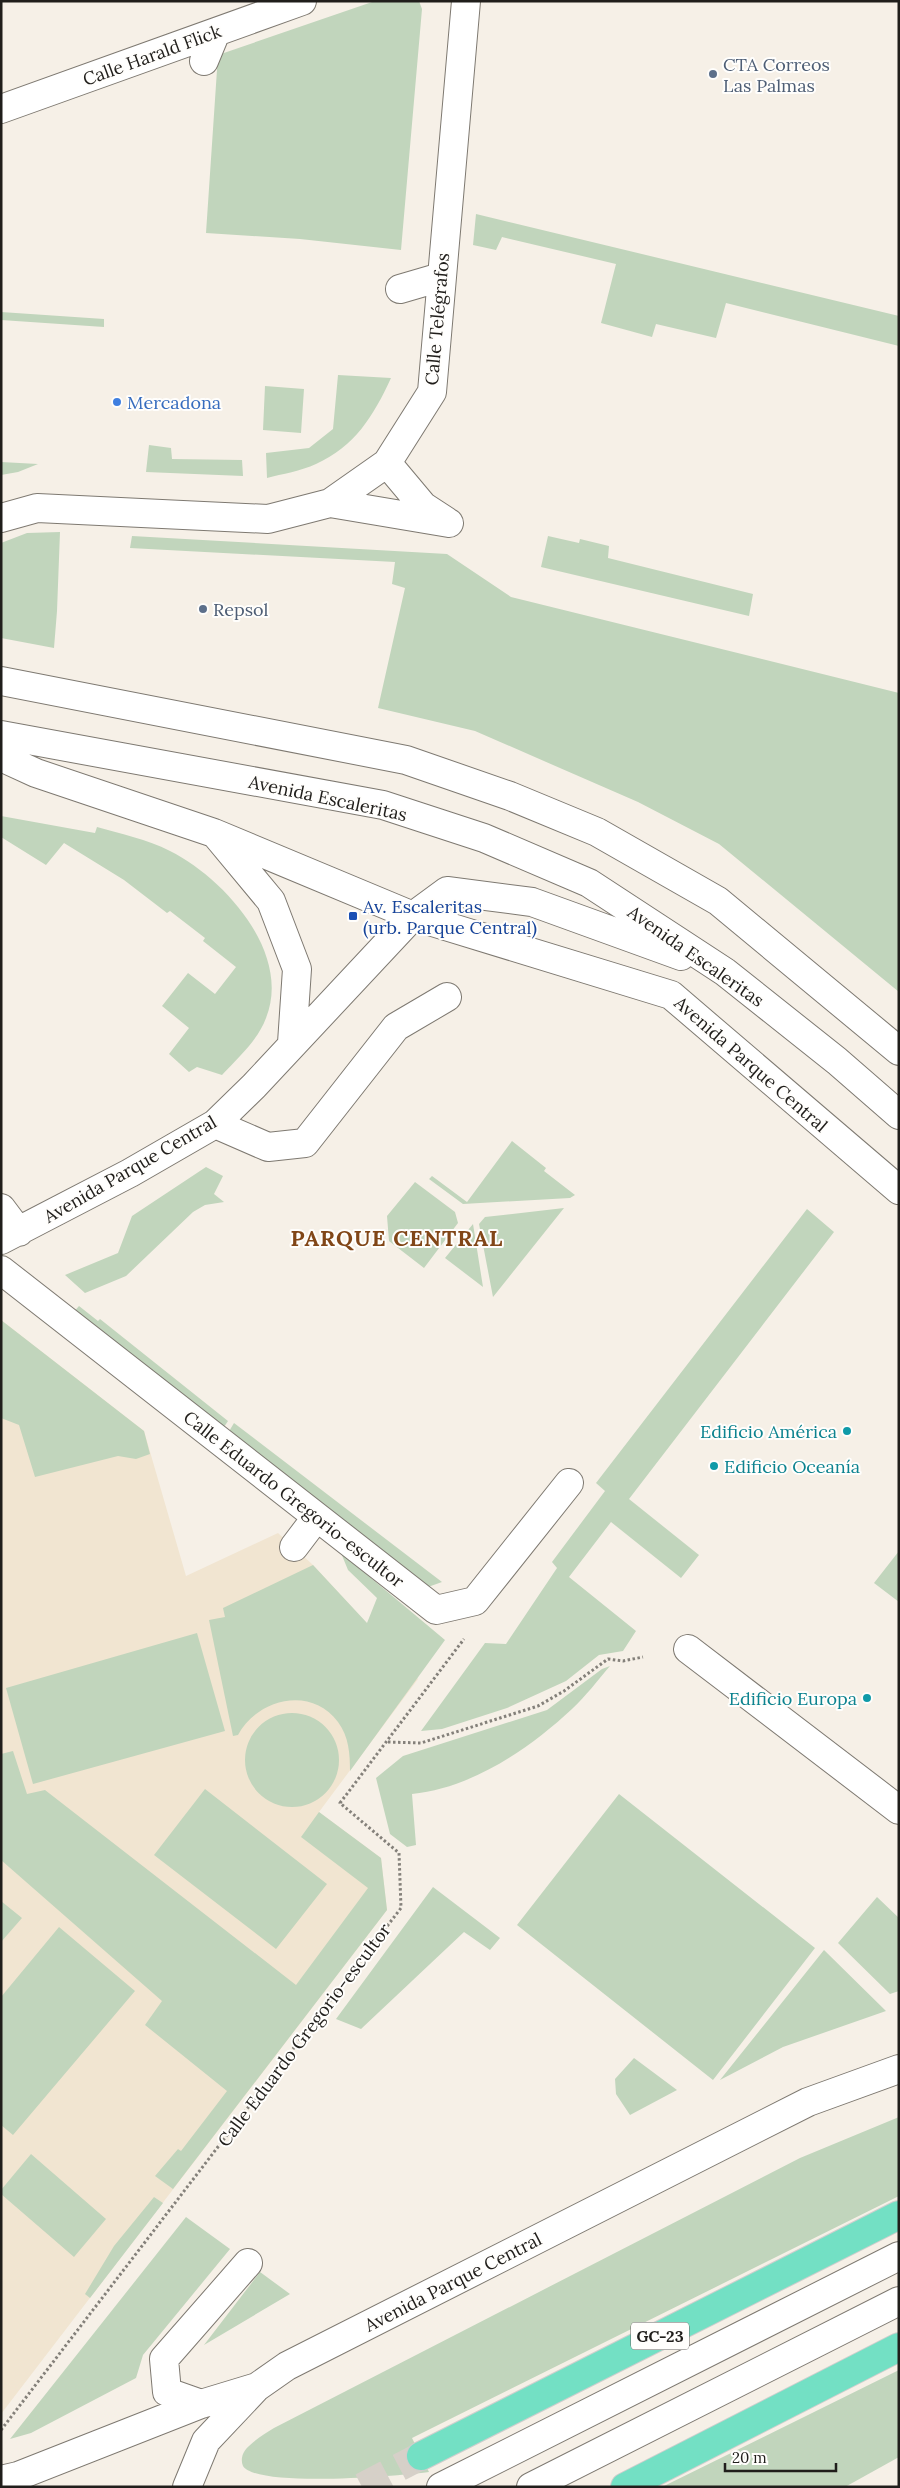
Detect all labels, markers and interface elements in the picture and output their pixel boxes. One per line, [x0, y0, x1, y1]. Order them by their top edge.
street label: Calle Harald Flick [80, 19, 225, 91]
place label: CTA Correos Las Palmas [723, 53, 830, 97]
marker: CTA Correos Las Palmas [707, 68, 719, 80]
street label: Calle Telégrafos [420, 252, 454, 386]
place label: Mercadona [127, 391, 221, 414]
marker: Mercadona [111, 396, 123, 408]
place label: Repsol [213, 598, 269, 621]
marker: Repsol [197, 603, 209, 615]
street label: Avenida Escaleritas [246, 770, 409, 826]
place label: Av. Escaleritas (urb. Parque Central) [362, 895, 537, 939]
street label: Avenida Escaleritas [623, 900, 769, 1012]
marker: Av. Escaleritas (urb. Parque Central) [347, 910, 359, 922]
street label: Avenida Parque Central [669, 990, 832, 1137]
street label: Avenida Parque Central [39, 1110, 221, 1228]
district label: PARQUE CENTRAL [291, 1224, 503, 1252]
street label: Calle Eduardo Gregorio-escultor [179, 1406, 409, 1593]
place label: Edificio América [700, 1420, 837, 1443]
marker: Edificio América [841, 1425, 853, 1437]
place label: Edificio Oceanía [724, 1455, 860, 1478]
marker: Edificio Oceanía [708, 1460, 720, 1472]
place label: Edificio Europa [729, 1687, 857, 1710]
marker: Edificio Europa [861, 1692, 873, 1704]
street label: Calle Eduardo Gregorio-escultor [212, 1918, 396, 2151]
street label: Avenida Parque Central [360, 2227, 545, 2337]
road number: GC-23 [631, 2322, 689, 2350]
scale bar [725, 2440, 836, 2472]
text: 20 m [732, 2448, 767, 2467]

